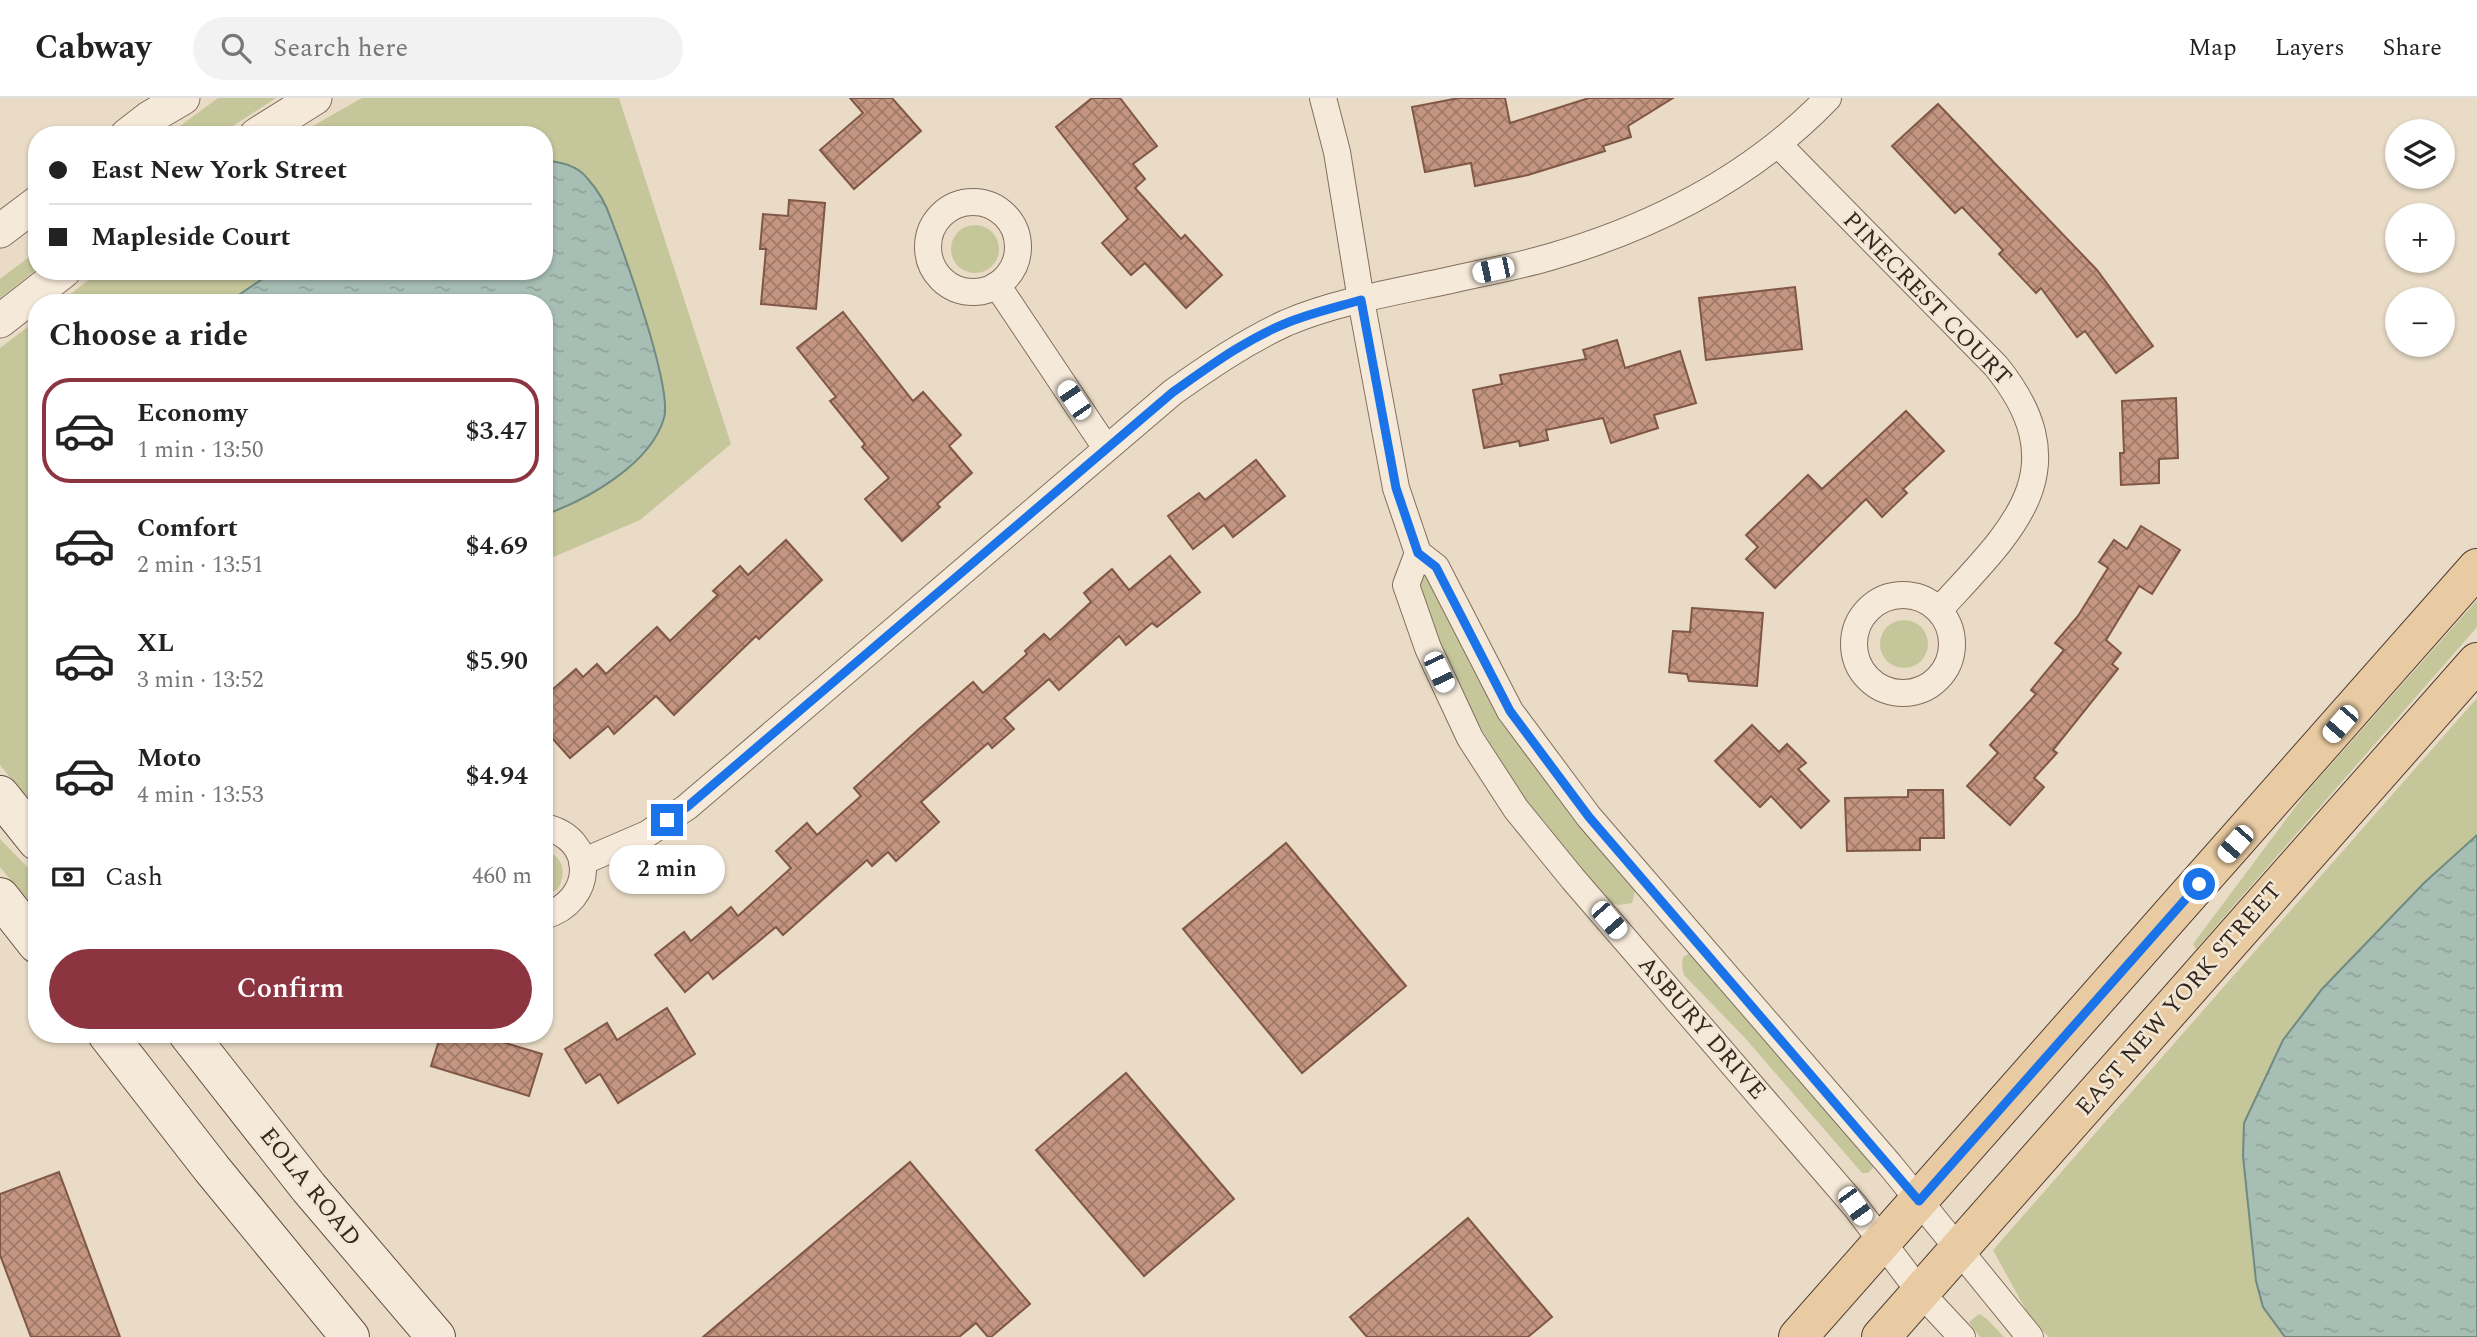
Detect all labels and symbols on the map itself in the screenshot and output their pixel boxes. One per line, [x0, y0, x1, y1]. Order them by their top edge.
street label: PINECREST COURT [1834, 203, 2020, 395]
car [1471, 255, 1516, 285]
car [1054, 377, 1095, 423]
car [1421, 649, 1458, 695]
car [2319, 701, 2362, 747]
route end [651, 804, 683, 836]
car [2214, 821, 2257, 867]
callout: 2 min [609, 844, 725, 894]
route start [2183, 868, 2215, 900]
street label: EAST NEW YORK STREET [2067, 874, 2291, 1124]
car [1588, 897, 1631, 943]
street label: ASBURY DRIVE [1629, 948, 1775, 1108]
street label: EOLA ROAD [250, 1119, 370, 1255]
car [1835, 1183, 1876, 1229]

